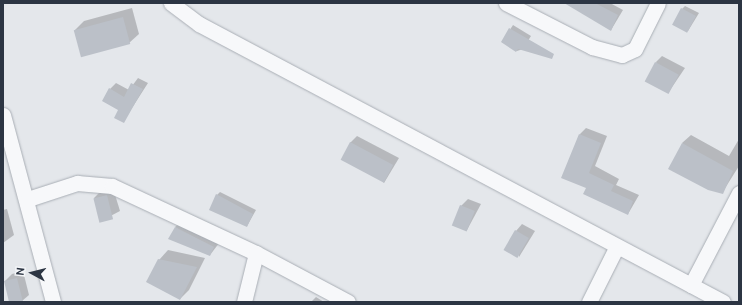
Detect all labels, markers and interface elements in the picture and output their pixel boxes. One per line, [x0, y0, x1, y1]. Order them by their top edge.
north arrow [12, 253, 52, 293]
text: N [14, 267, 27, 276]

